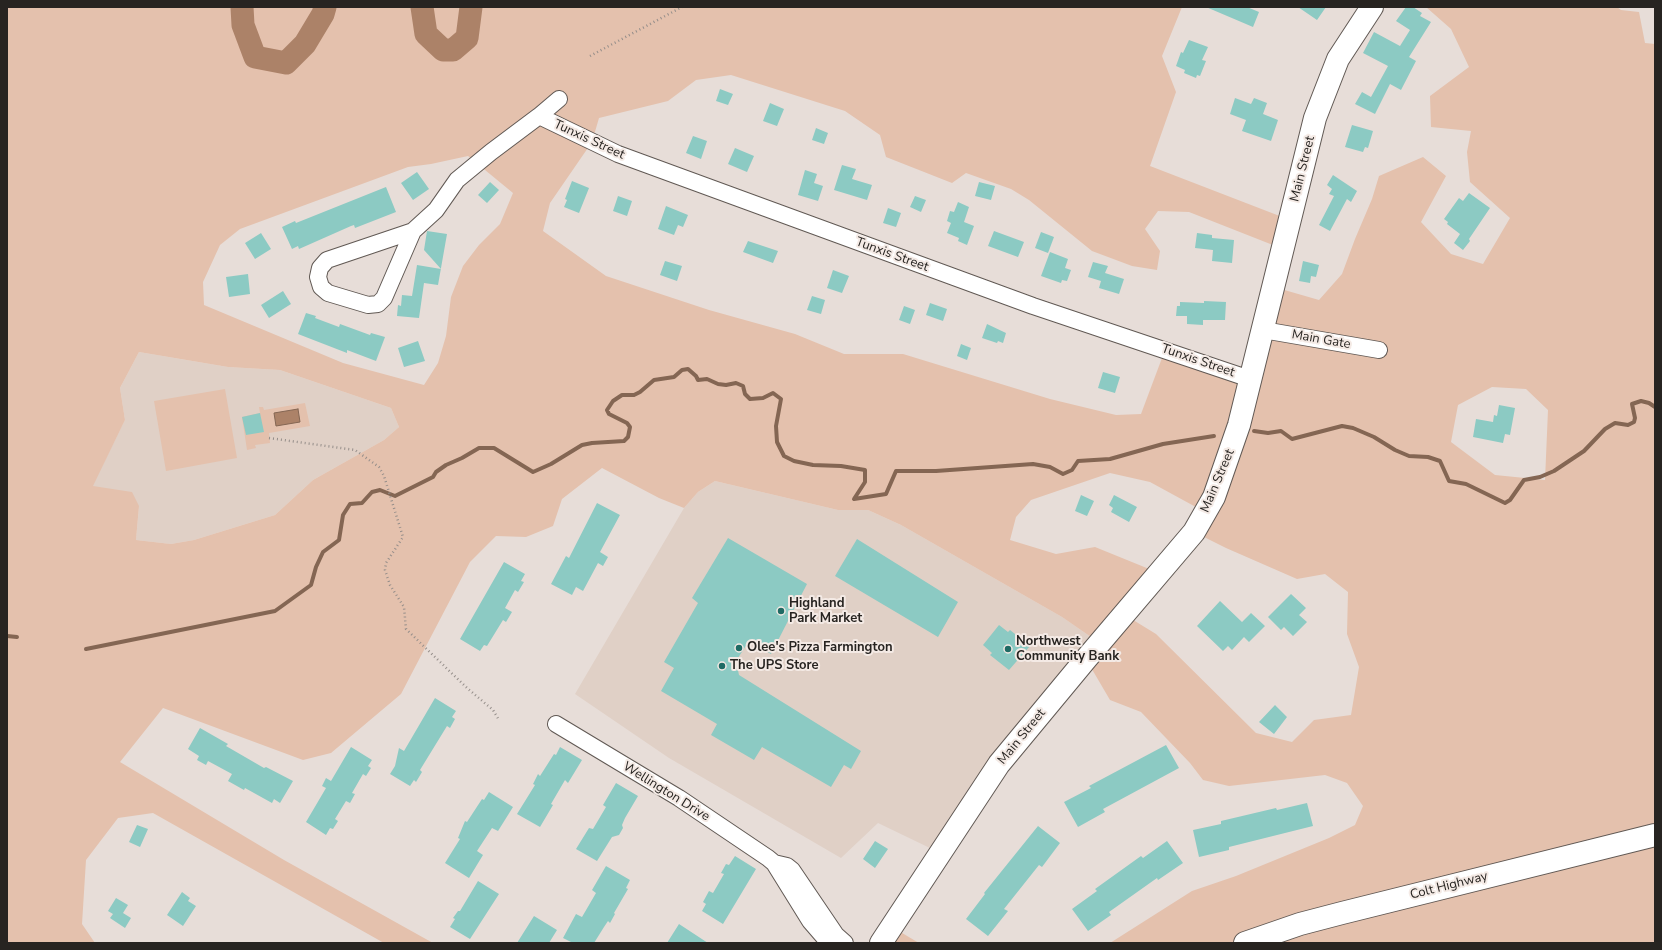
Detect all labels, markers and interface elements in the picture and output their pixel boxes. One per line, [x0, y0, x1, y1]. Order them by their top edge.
street label: Tunxis Street [551, 117, 627, 163]
street label: Main Street [1287, 135, 1319, 203]
street label: Tunxis Street [853, 235, 931, 275]
street label: Main Gate [1290, 327, 1352, 353]
street label: Tunxis Street [1159, 341, 1237, 381]
street label: Main Street [1198, 447, 1238, 515]
place label: Highland Park Market [789, 596, 862, 627]
marker: Highland Park Market [776, 606, 786, 616]
place label: Northwest Community Bank [1016, 634, 1119, 665]
place label: Olee's Pizza Farmington [747, 640, 892, 656]
marker: Olee's Pizza Farmington [734, 643, 744, 653]
marker: Northwest Community Bank [1003, 644, 1013, 654]
place label: The UPS Store [730, 658, 819, 674]
marker: The UPS Store [717, 661, 727, 671]
street label: Main Street [995, 706, 1049, 768]
street label: Wellington Drive [620, 759, 712, 825]
street label: Colt Highway [1409, 869, 1489, 903]

